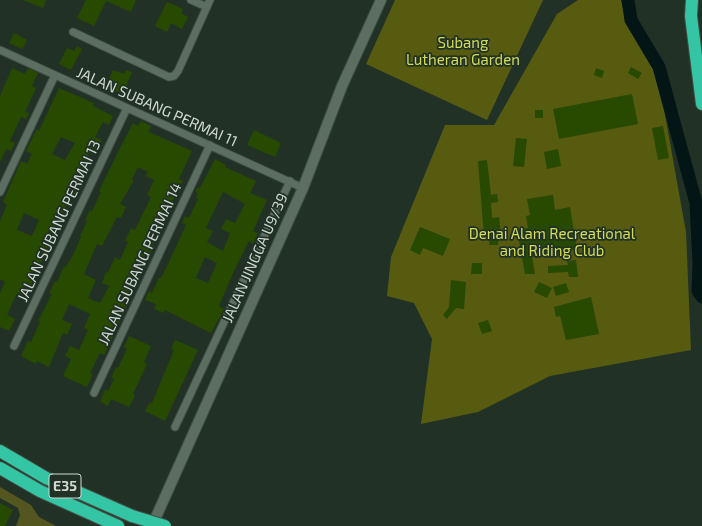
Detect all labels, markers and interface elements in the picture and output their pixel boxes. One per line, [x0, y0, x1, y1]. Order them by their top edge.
park label: Subang Lutheran Garden [406, 34, 520, 69]
street label: JALAN SUBANG PERMAI 11 [74, 63, 240, 151]
street label: JALAN SUBANG PERMAI 13 [14, 137, 104, 305]
street label: JALAN SUBANG PERMAI 14 [94, 180, 186, 348]
street label: JALAN JINGGA U9/39 [218, 191, 292, 325]
park label: Denai Alam Recreational and Riding Club [469, 225, 635, 260]
road number: E35 [49, 474, 81, 498]

